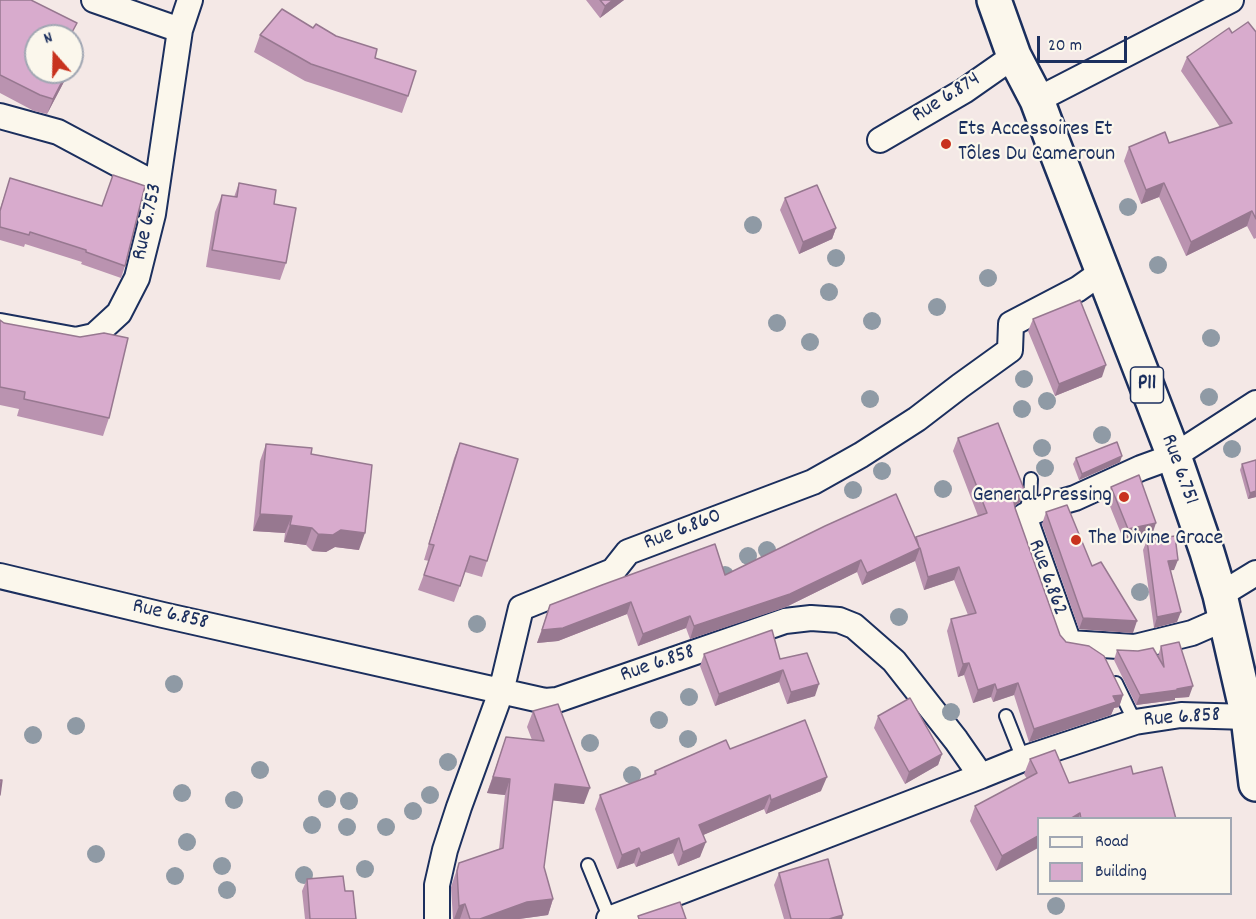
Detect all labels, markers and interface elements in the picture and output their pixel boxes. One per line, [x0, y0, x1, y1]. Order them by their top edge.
north arrow [24, 24, 84, 84]
scale bar [1040, 24, 1130, 62]
text: N [41, 26, 56, 51]
text: 20 m [1048, 34, 1082, 59]
street label: Rue 6.874 [908, 68, 986, 130]
place label: Ets Accessoires Et Tôles Du Cameroun [958, 118, 1115, 170]
marker: Ets Accessoires Et Tôles Du Cameroun [939, 137, 953, 151]
street label: Rue 6.753 [128, 181, 170, 263]
road number: P11 [1130, 367, 1164, 403]
street label: Rue 6.751 [1153, 431, 1203, 509]
place label: General Pressing [972, 484, 1112, 510]
marker: General Pressing [1117, 490, 1131, 504]
street label: Rue 6.860 [640, 504, 726, 558]
place label: The Divine Grace [1088, 527, 1223, 553]
marker: The Divine Grace [1069, 533, 1083, 547]
street label: Rue 6.862 [1020, 537, 1072, 619]
street label: Rue 6.858 [129, 594, 211, 638]
street label: Rue 6.858 [617, 640, 699, 690]
street label: Rue 6.858 [1143, 703, 1221, 735]
legend [1037, 817, 1232, 895]
text: Road [1095, 830, 1129, 855]
text: Building [1095, 860, 1147, 885]

